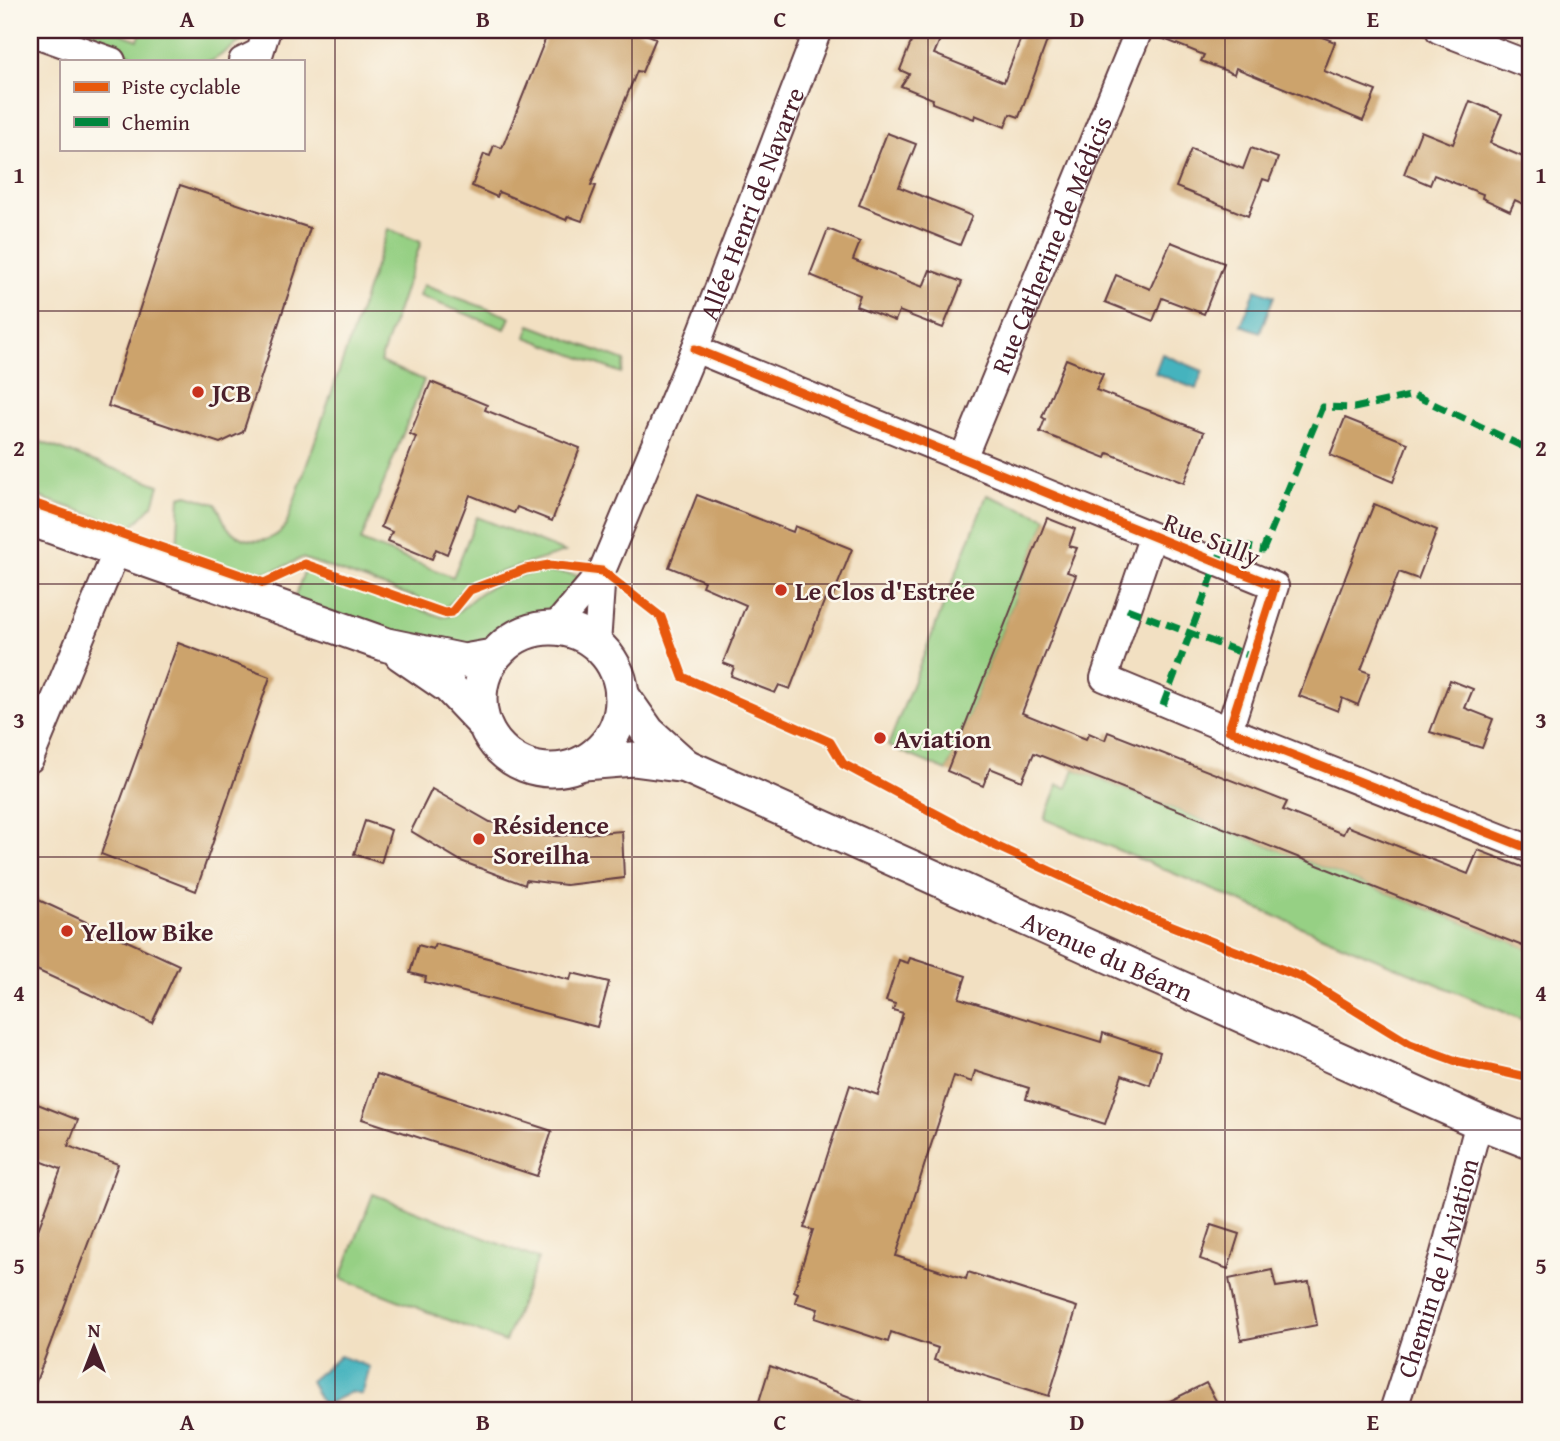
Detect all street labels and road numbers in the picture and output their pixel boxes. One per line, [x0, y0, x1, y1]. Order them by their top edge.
street label: Allée Henri de Navarre [688, 81, 814, 326]
street label: Rue Catherine de Médicis [980, 109, 1121, 379]
street label: Rue Sully [1158, 502, 1266, 576]
street label: Avenue du Béarn [1016, 900, 1200, 1011]
street label: Chemin de l'Aviation [1386, 1153, 1488, 1382]

